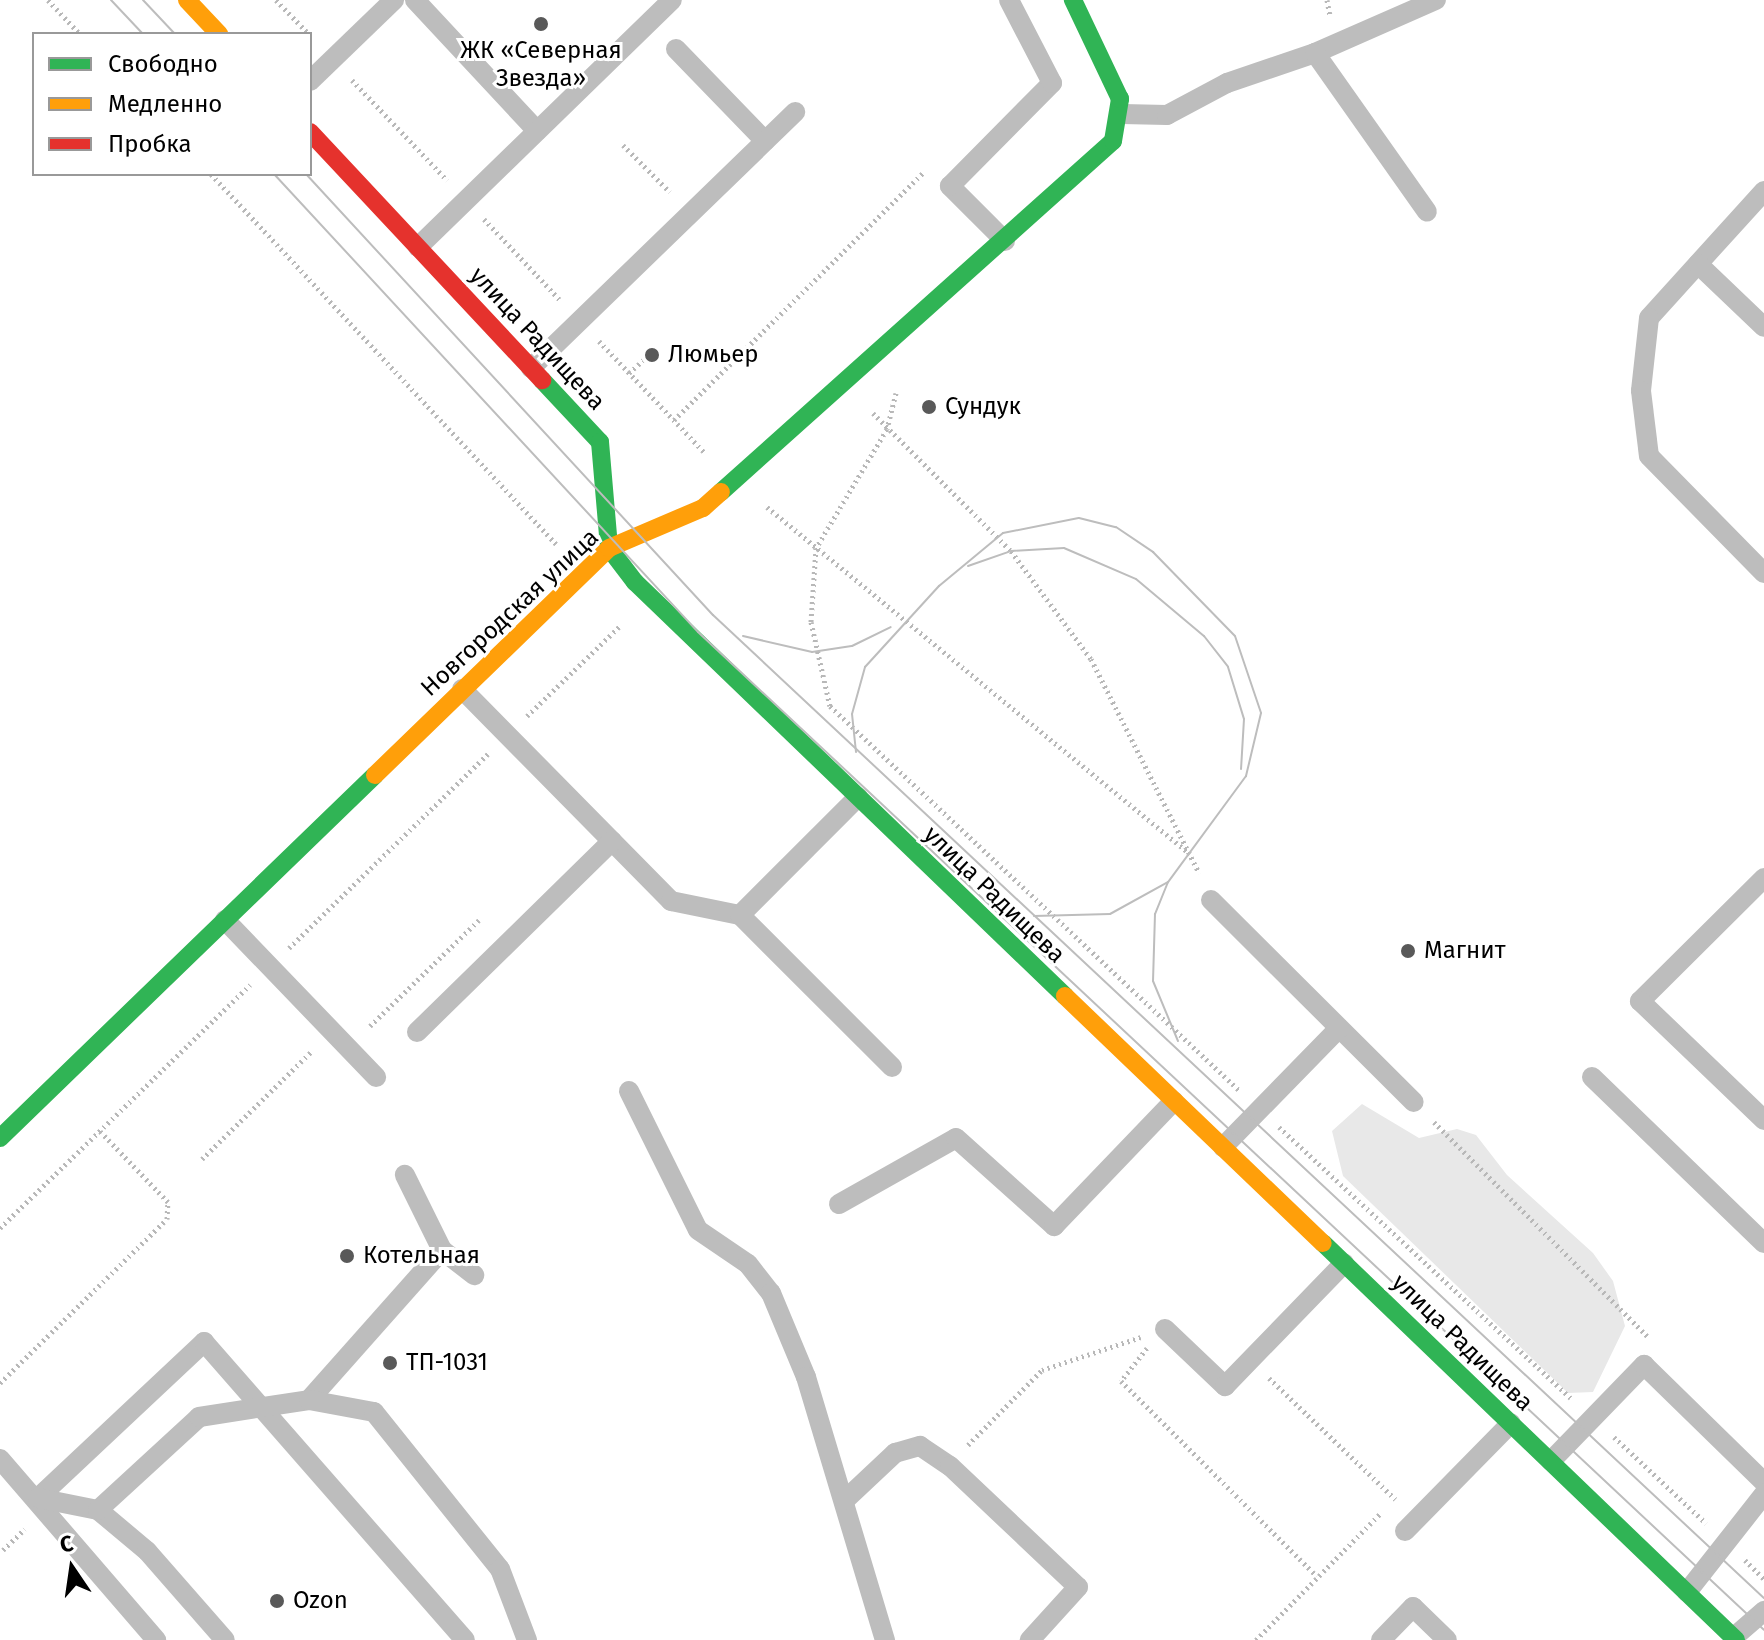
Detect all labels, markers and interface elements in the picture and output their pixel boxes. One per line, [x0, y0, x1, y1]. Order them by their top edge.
marker: ЖК «Северная Звезда» [532, 15, 550, 33]
legend [32, 32, 312, 176]
place label: ЖК «Северная Звезда» [460, 37, 622, 93]
text: Свободно [108, 50, 218, 78]
text: Медленно [108, 90, 222, 118]
text: Пробка [108, 130, 192, 158]
street label: улица Радищева [463, 262, 611, 416]
place label: Люмьер [668, 341, 758, 369]
marker: Люмьер [643, 346, 661, 364]
place label: Сундук [945, 393, 1021, 421]
marker: Сундук [920, 398, 938, 416]
street label: Новгородская улица [415, 523, 605, 703]
street label: улица Радищева [917, 820, 1071, 970]
place label: Магнит [1424, 937, 1505, 965]
marker: Магнит [1399, 942, 1417, 960]
place label: Котельная [363, 1242, 480, 1270]
marker: Котельная [338, 1247, 356, 1265]
street label: улица Радищева [1385, 1268, 1539, 1418]
place label: ТП-1031 [406, 1349, 488, 1377]
marker: ТП-1031 [381, 1354, 399, 1372]
north arrow [32, 1528, 112, 1608]
text: С [57, 1530, 76, 1559]
place label: Ozon [293, 1587, 348, 1615]
marker: Ozon [268, 1592, 286, 1610]

